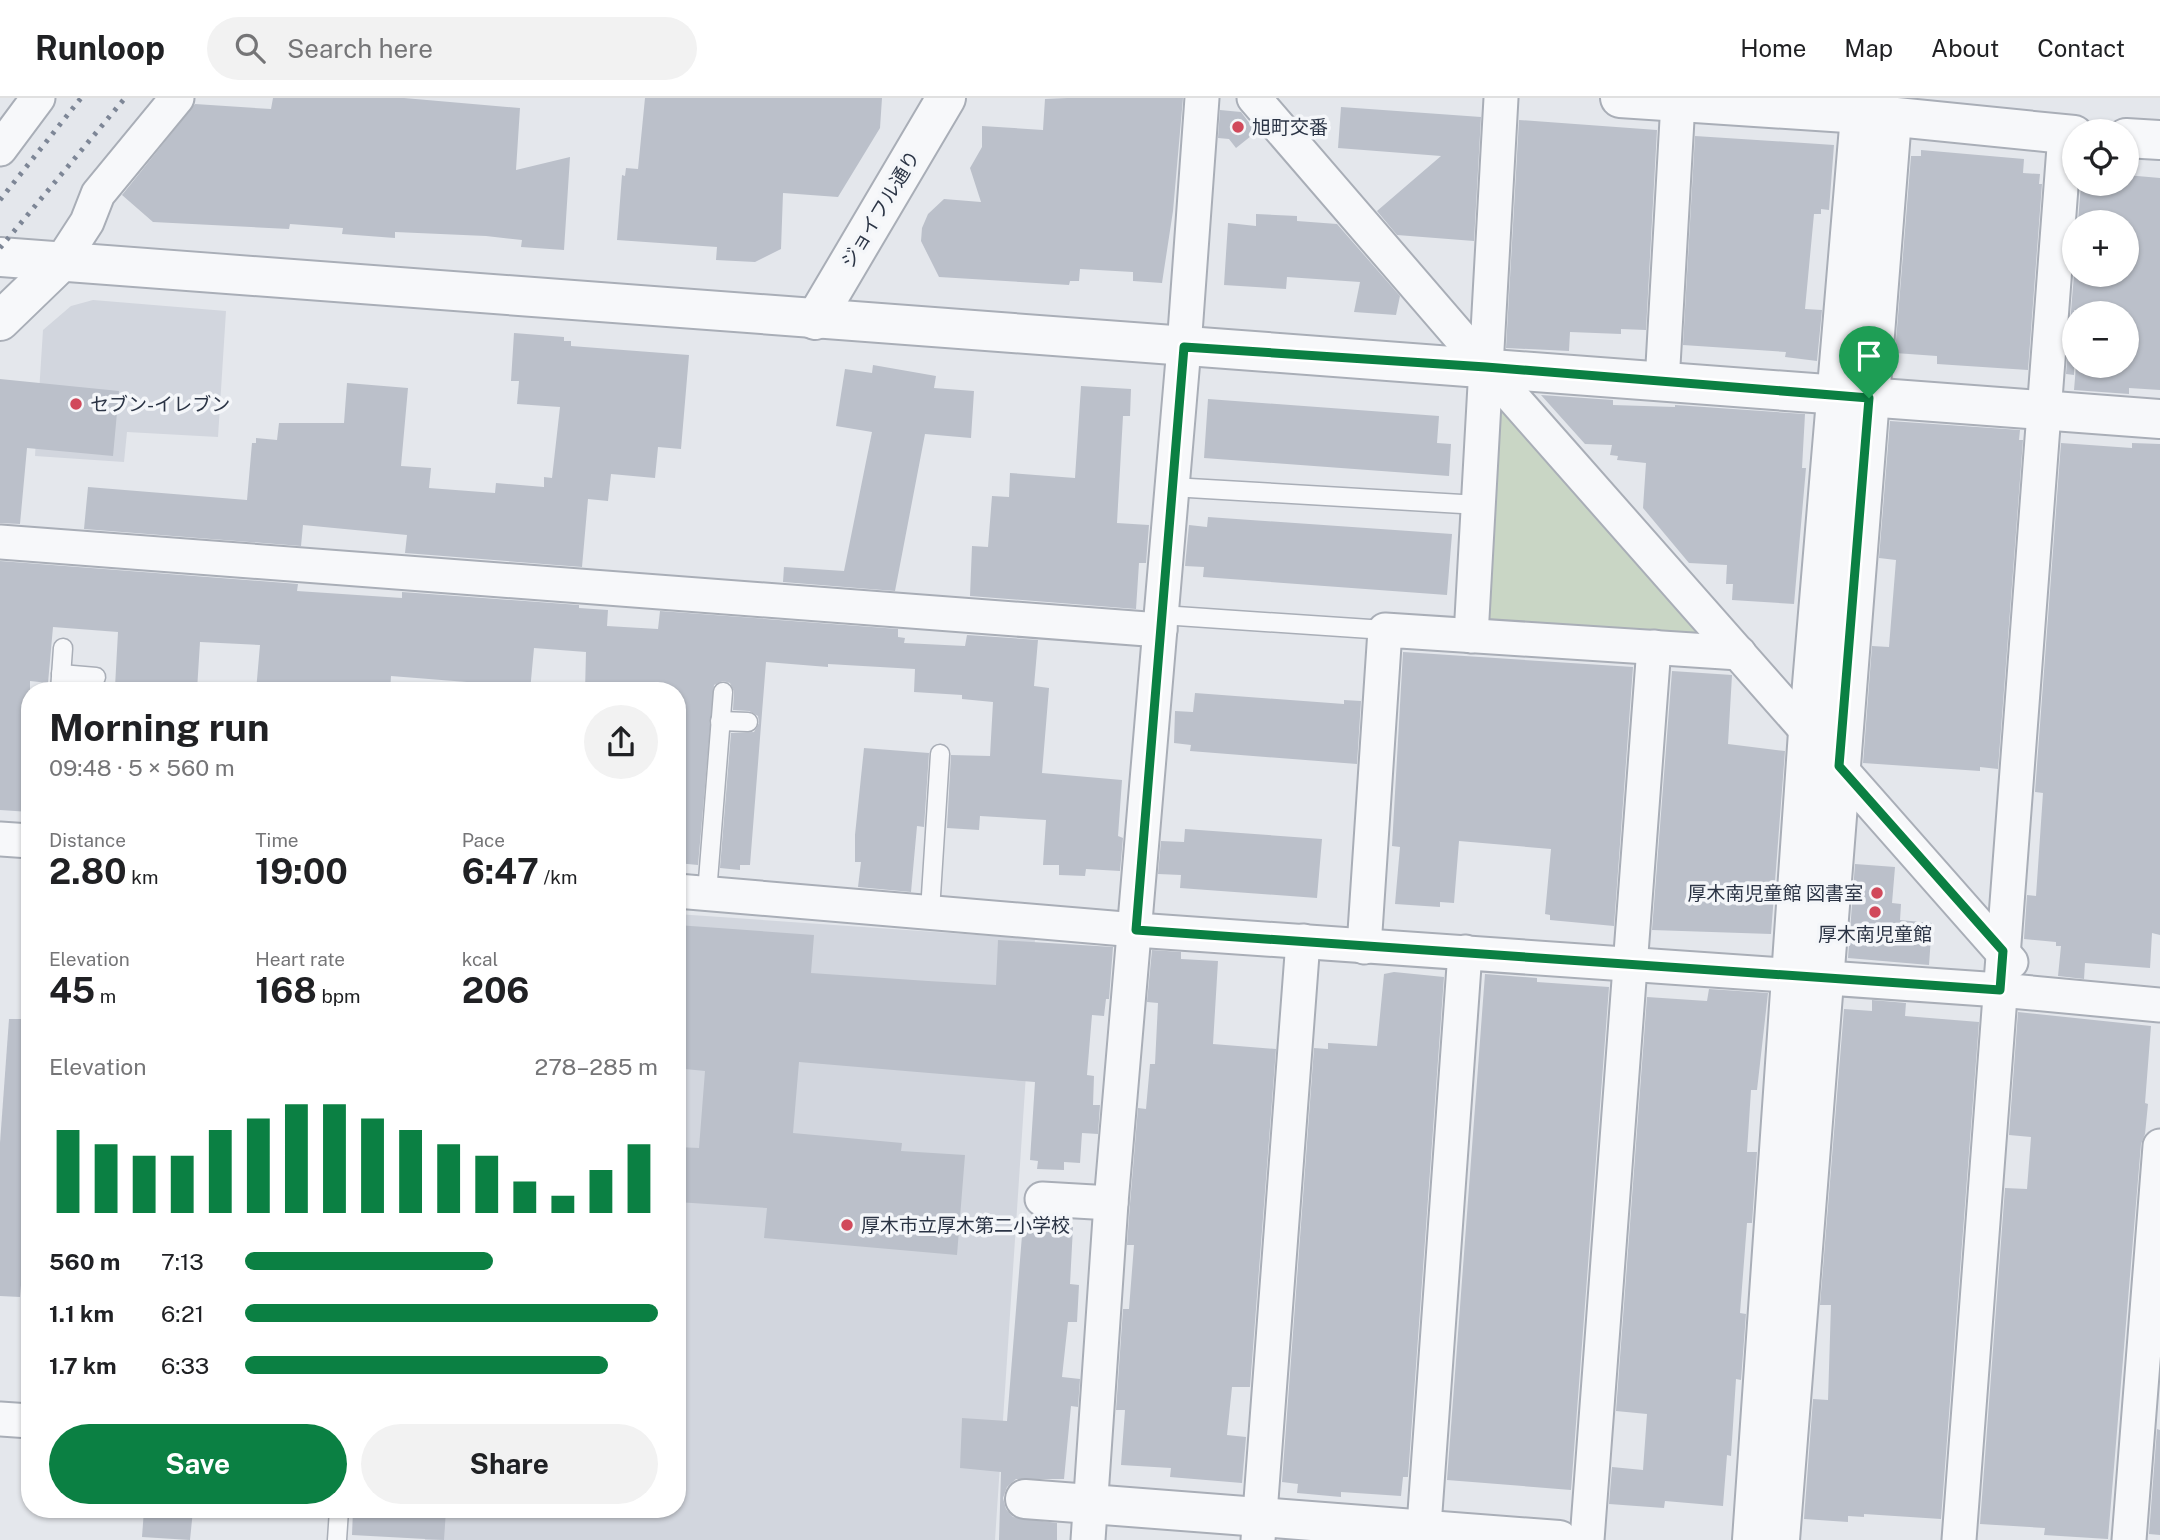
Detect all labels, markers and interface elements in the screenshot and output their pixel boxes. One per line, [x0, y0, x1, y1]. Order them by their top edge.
search box [207, 17, 697, 80]
text: Runloop [35, 29, 165, 67]
icon: search [231, 29, 269, 67]
text: Search here [287, 33, 433, 64]
text: Home [1740, 34, 1806, 62]
text: Map [1844, 34, 1893, 62]
text: About [1931, 34, 1999, 62]
text: Contact [2037, 34, 2125, 62]
place label: 旭町交番 [1252, 116, 1328, 138]
marker: 旭町交番 [1230, 119, 1246, 135]
map controls [2062, 119, 2139, 378]
button: locate [2062, 119, 2139, 196]
street label: ジョイフル通り [836, 146, 924, 272]
button: + [2062, 210, 2139, 287]
button: − [2062, 301, 2139, 378]
pin [1839, 326, 1899, 398]
icon: arrive [1850, 337, 1888, 375]
place label: セブン-イレブン [90, 393, 230, 415]
marker: セブン-イレブン [68, 396, 84, 412]
text: Morning run [49, 705, 270, 750]
button: share [584, 705, 658, 779]
text: 09:48 · 5 × 560 m [49, 754, 235, 781]
text: Distance [49, 829, 126, 851]
text: Time [255, 829, 299, 851]
text: Pace [462, 829, 505, 851]
text: 2.80 [49, 851, 127, 892]
text: 19:00 [255, 851, 348, 892]
text: 6:47 [462, 851, 539, 892]
text: km [127, 866, 158, 888]
text: /km [539, 866, 577, 888]
place label: 厚木南児童館 図書室 [1687, 882, 1863, 904]
marker: 厚木南児童館 図書室 [1869, 885, 1885, 901]
marker: 厚木南児童館 [1867, 904, 1883, 920]
place label: 厚木南児童館 [1818, 923, 1932, 945]
text: Elevation [49, 948, 130, 970]
text: Heart rate [255, 948, 345, 970]
text: kcal [462, 948, 498, 970]
text: 45 [49, 970, 95, 1011]
text: 168 [255, 970, 317, 1011]
text: 206 [462, 970, 529, 1011]
text: m [95, 985, 116, 1007]
text: bpm [317, 985, 361, 1007]
text: Elevation [49, 1053, 147, 1080]
text: 278–285 m [534, 1053, 658, 1080]
place label: 厚木市立厚木第二小学校 [861, 1214, 1070, 1236]
marker: 厚木市立厚木第二小学校 [839, 1217, 855, 1233]
text: 560 m [49, 1248, 120, 1275]
text: 7:13 [161, 1248, 204, 1275]
text: 1.1 km [49, 1300, 114, 1327]
text: 6:21 [161, 1300, 204, 1327]
text: 1.7 km [49, 1352, 117, 1379]
text: 6:33 [161, 1352, 209, 1379]
button: Save [49, 1424, 347, 1504]
button: Share [361, 1424, 658, 1504]

